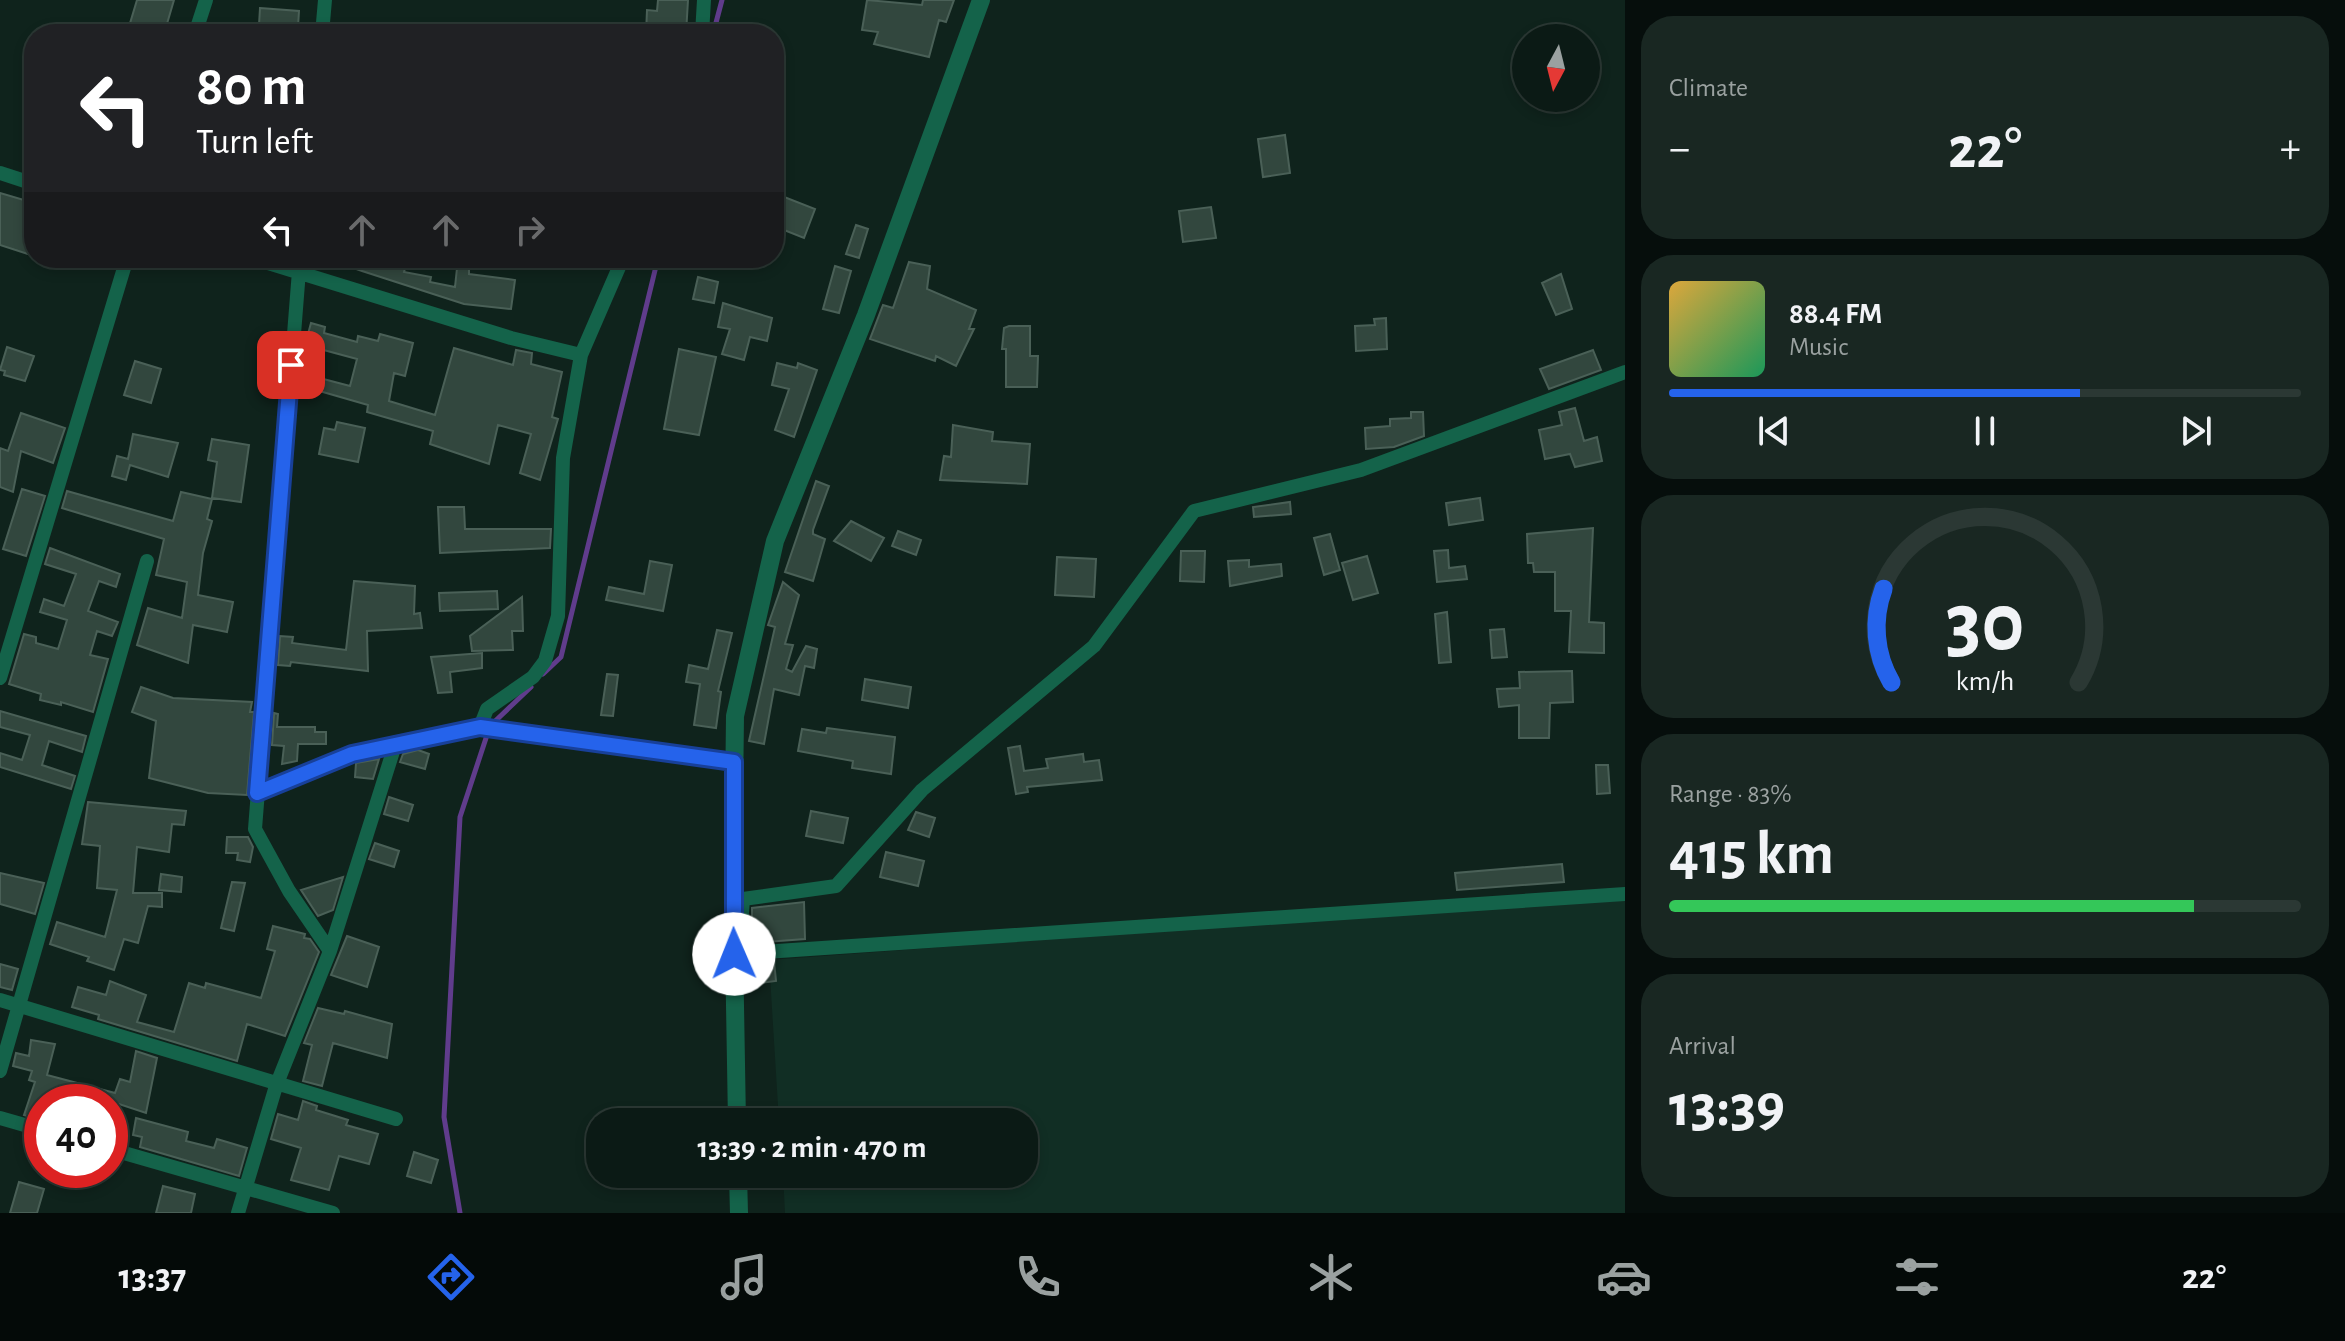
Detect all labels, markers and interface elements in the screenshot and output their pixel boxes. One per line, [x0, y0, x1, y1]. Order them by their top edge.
north arrow [1512, 24, 1600, 112]
map controls [1512, 24, 1600, 112]
icon: left [64, 56, 168, 160]
text: 80 m [196, 59, 306, 115]
text: Climate [1669, 75, 1748, 101]
text: 22° [1948, 119, 2022, 179]
text: Turn left [196, 124, 313, 160]
text: − [1669, 127, 1690, 171]
text: + [2280, 127, 2301, 171]
icon: left [256, 208, 300, 252]
icon: ahead [340, 208, 384, 252]
icon: ahead [424, 208, 468, 252]
icon: right [508, 208, 552, 252]
text: 88.4 FM [1789, 299, 1882, 329]
pin [257, 331, 325, 399]
text: Music [1789, 334, 1848, 360]
icon: arrive [269, 343, 313, 387]
icon: previous [1752, 409, 1796, 453]
icon: pause [1963, 409, 2007, 453]
icon: next [2174, 409, 2218, 453]
text: 30 [1945, 581, 2025, 665]
text: km/h [1956, 667, 2014, 696]
text: Range · 83% [1669, 781, 1792, 807]
text: 415 km [1669, 825, 1834, 885]
position arrow [692, 912, 776, 996]
text: Arrival [1669, 1033, 1736, 1059]
text: 13:39 [1669, 1077, 1785, 1137]
speed limit sign: 40 [24, 1084, 128, 1188]
text: 13:39 · 2 min · 470 m [698, 1133, 926, 1163]
icon: directions [423, 1249, 479, 1305]
icon: music [716, 1249, 772, 1305]
icon: phone [1010, 1249, 1066, 1305]
icon: climate [1303, 1249, 1359, 1305]
icon: car [1596, 1249, 1652, 1305]
icon: filters [1889, 1249, 1945, 1305]
text: 13:37 [119, 1259, 186, 1295]
text: 22° [2182, 1259, 2226, 1295]

